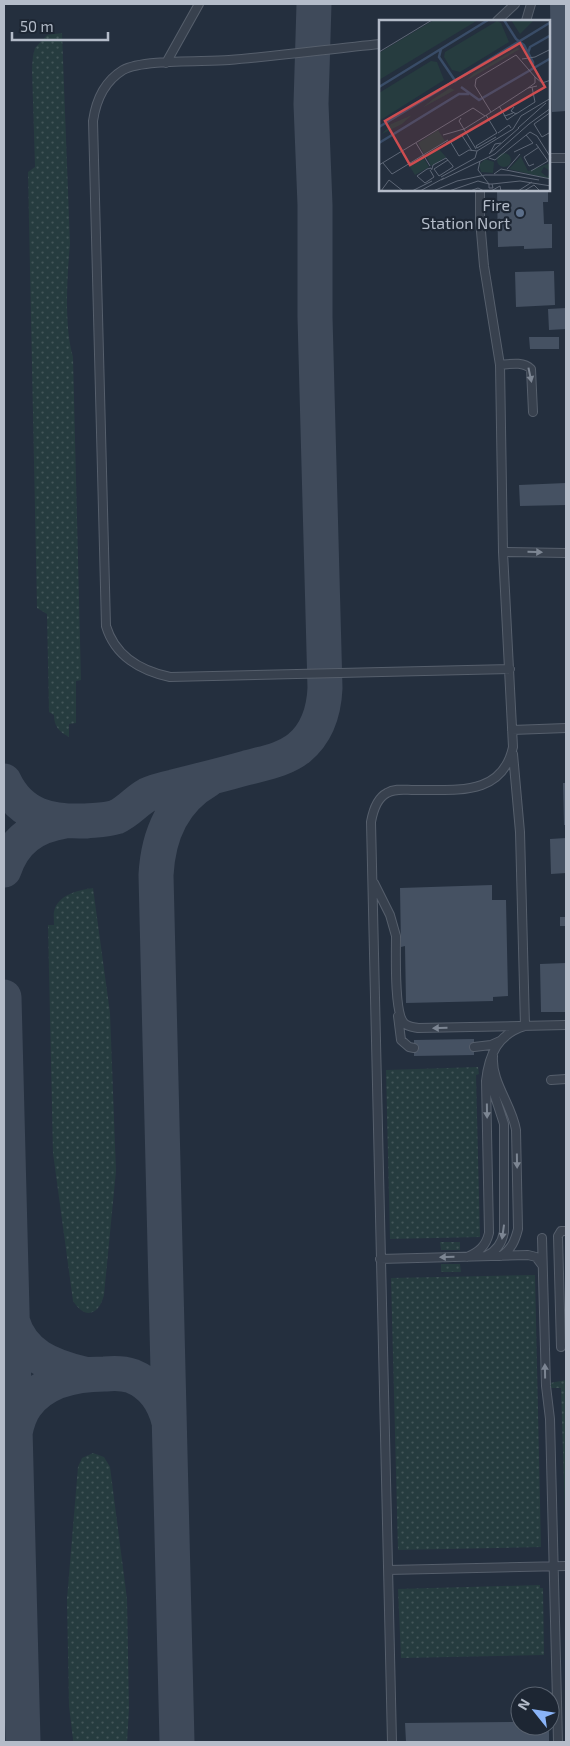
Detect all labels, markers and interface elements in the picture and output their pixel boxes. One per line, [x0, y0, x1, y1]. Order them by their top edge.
scale bar [12, 10, 109, 42]
text: 50 m [20, 17, 54, 35]
inset map [379, 20, 550, 191]
place label: Fire Station Nort [421, 195, 510, 232]
marker: Fire Station Nort [514, 207, 526, 219]
one-way arrow [527, 367, 535, 383]
one-way arrow [527, 549, 543, 557]
one-way arrow [432, 1024, 448, 1032]
one-way arrow [483, 1104, 491, 1120]
one-way arrow [513, 1153, 521, 1169]
one-way arrow [499, 1225, 507, 1241]
one-way arrow [439, 1253, 455, 1261]
one-way arrow [541, 1363, 549, 1379]
north arrow [510, 1686, 560, 1736]
text: N [513, 1696, 533, 1713]

